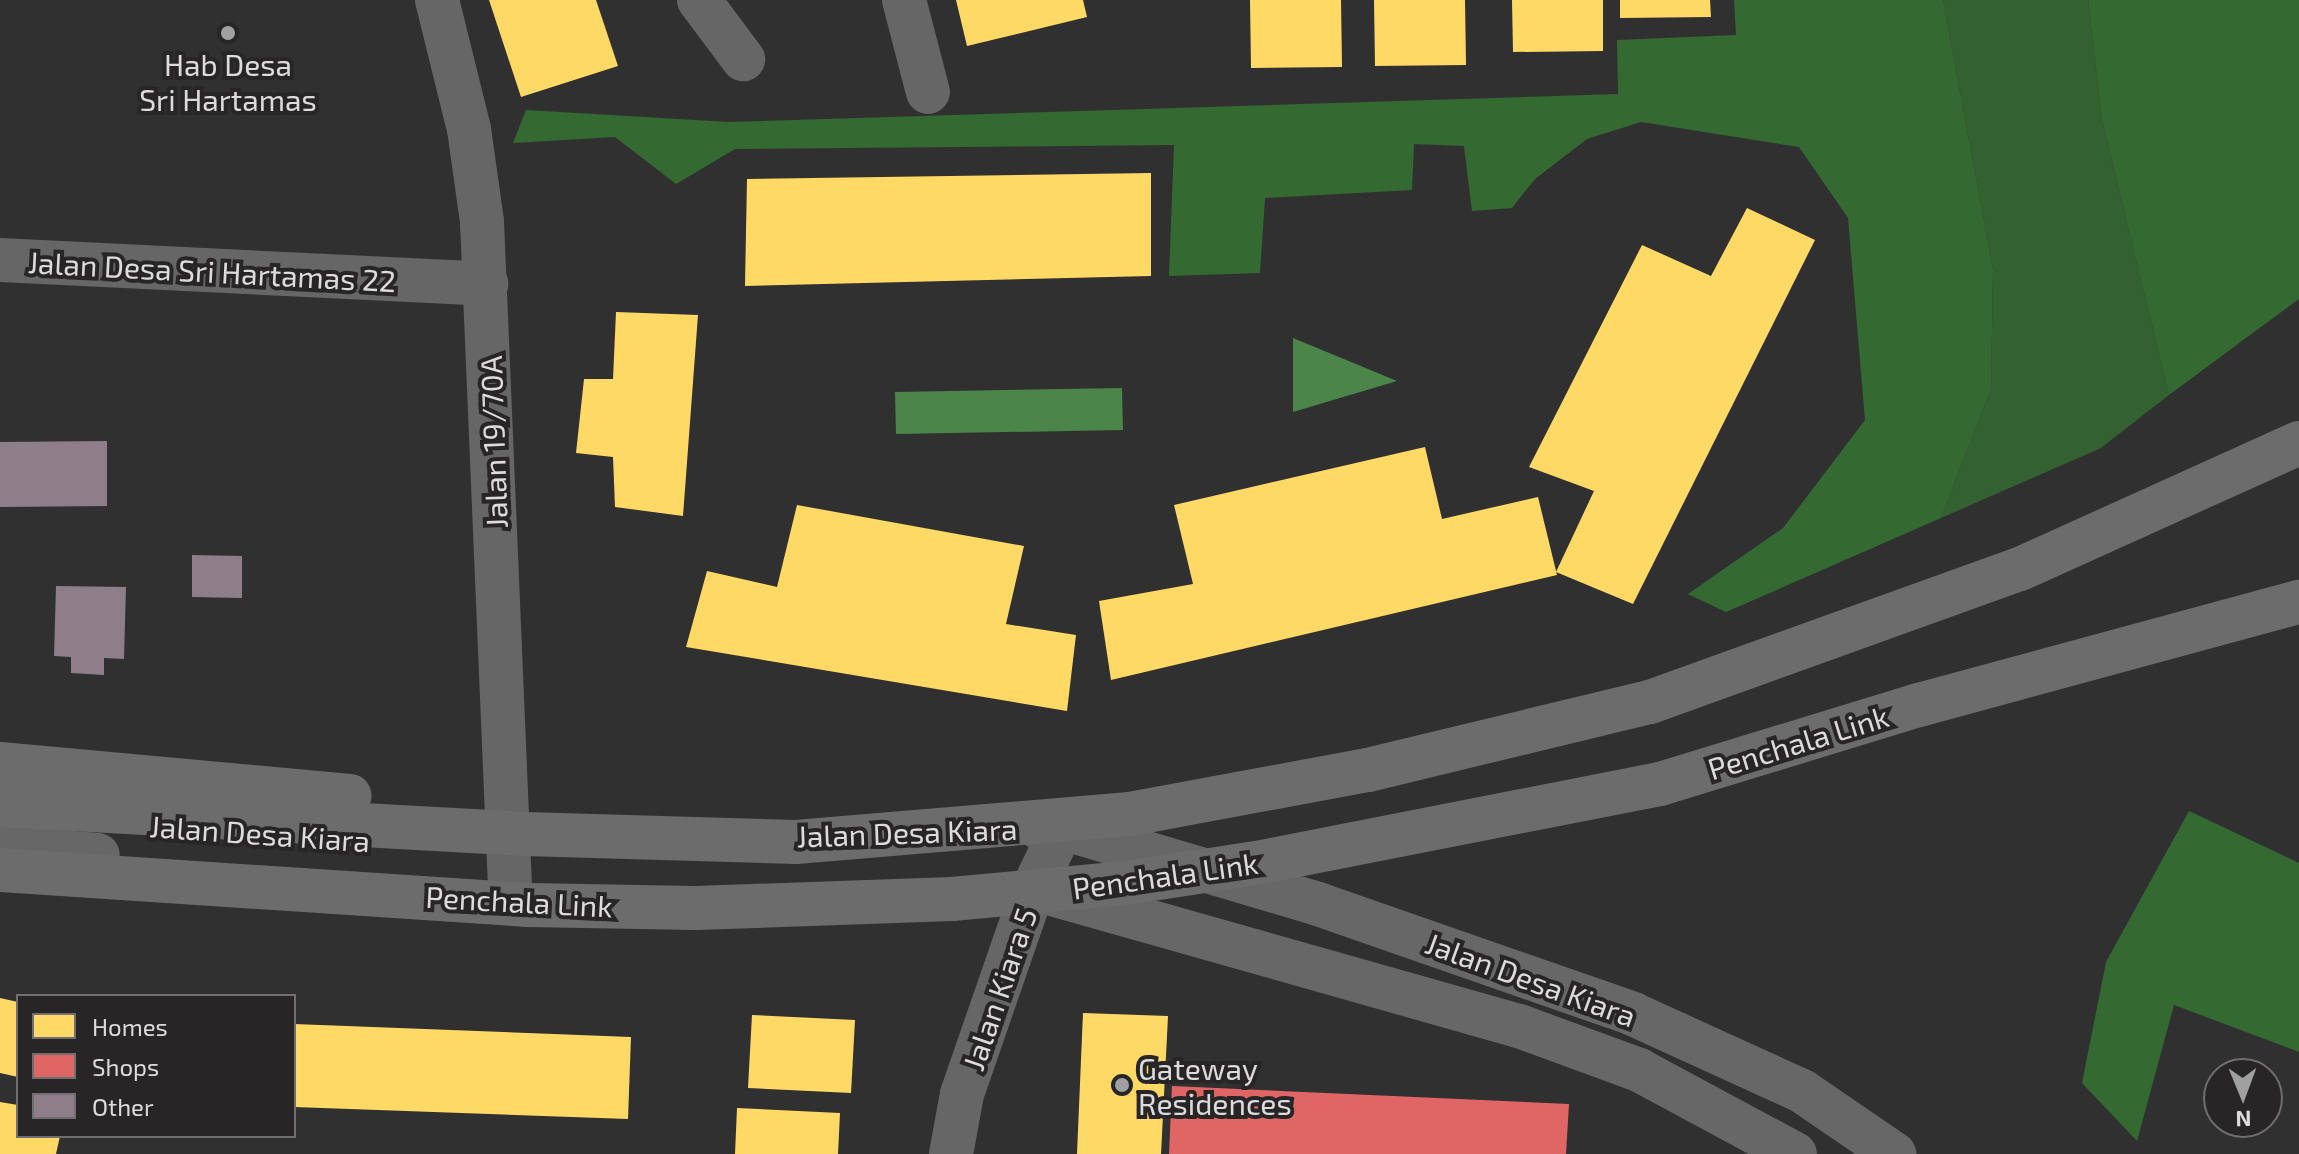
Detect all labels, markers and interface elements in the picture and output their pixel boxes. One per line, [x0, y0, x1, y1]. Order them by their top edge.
marker: Hab Desa Sri Hartamas [219, 24, 237, 42]
place label: Hab Desa Sri Hartamas [139, 46, 317, 116]
street label: Jalan Desa Sri Hartamas 22 [27, 243, 397, 299]
street label: Jalan 19/70A [472, 355, 514, 529]
street label: Penchala Link [1703, 697, 1893, 787]
street label: Jalan Desa Kiara [149, 807, 371, 859]
street label: Jalan Desa Kiara [796, 810, 1018, 854]
street label: Penchala Link [1070, 844, 1260, 906]
street label: Penchala Link [425, 878, 613, 924]
street label: Jalan Kiara 5 [954, 903, 1044, 1075]
street label: Jalan Desa Kiara [1421, 924, 1641, 1034]
legend [16, 994, 296, 1138]
text: Homes [92, 1012, 168, 1041]
place label: Gateway Residences [1138, 1050, 1292, 1120]
text: Shops [92, 1052, 159, 1081]
north arrow [2203, 1058, 2283, 1138]
marker: Gateway Residences [1113, 1076, 1131, 1094]
text: Other [92, 1092, 154, 1121]
text: N [2235, 1107, 2252, 1133]

